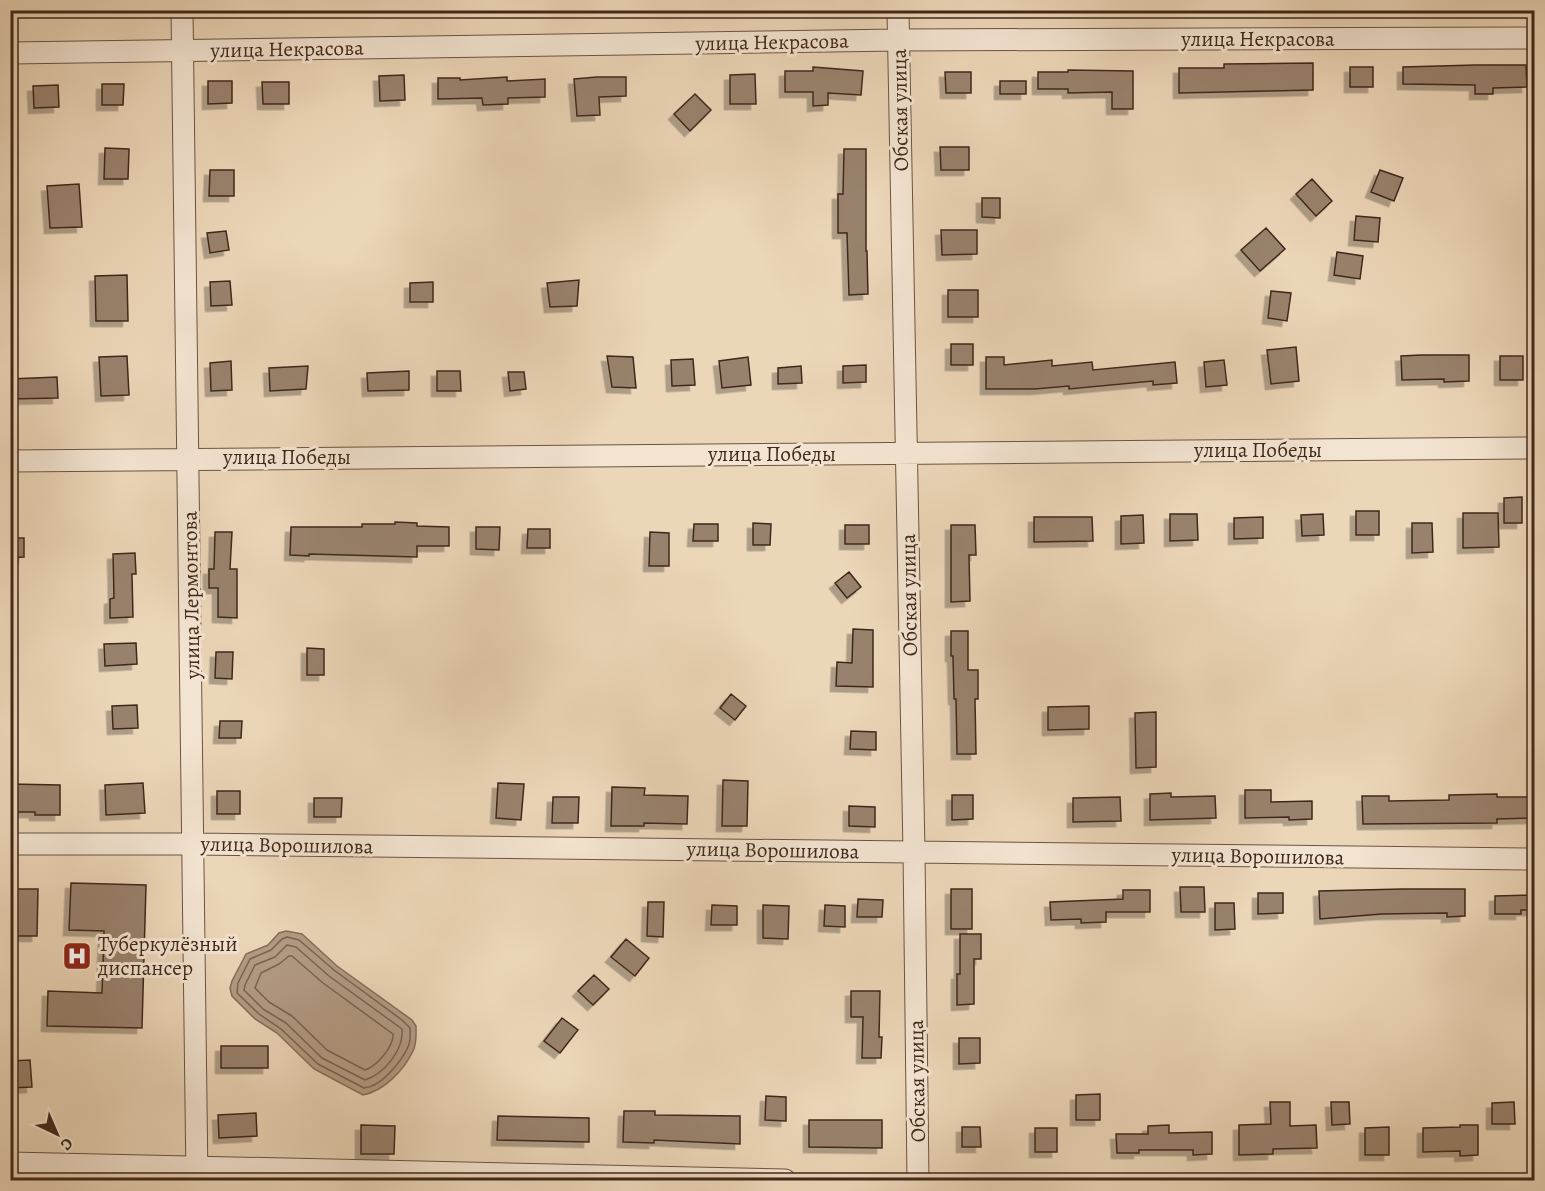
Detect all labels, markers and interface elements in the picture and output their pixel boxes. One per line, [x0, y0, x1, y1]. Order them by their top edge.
street label: улица Некрасова [1180, 25, 1335, 53]
street label: улица Некрасова [694, 27, 849, 57]
street label: улица Некрасова [209, 34, 364, 64]
street label: Обская улица [885, 48, 915, 172]
street label: улица Победы [1193, 436, 1322, 464]
street label: улица Победы [707, 440, 836, 468]
street label: улица Победы [222, 443, 351, 471]
street label: улица Лермонтова [176, 510, 206, 680]
street label: Обская улица [894, 533, 924, 657]
street label: улица Ворошилова [199, 829, 374, 861]
street label: улица Ворошилова [685, 834, 860, 866]
street label: улица Ворошилова [1170, 840, 1345, 872]
place label: Туберкулёзный диспансер [97, 930, 238, 982]
hospital icon: Туберкулёзный диспансер [61, 940, 93, 972]
street label: Обская улица [902, 1019, 932, 1143]
north arrow [27, 1104, 87, 1164]
text: С [55, 1133, 78, 1156]

